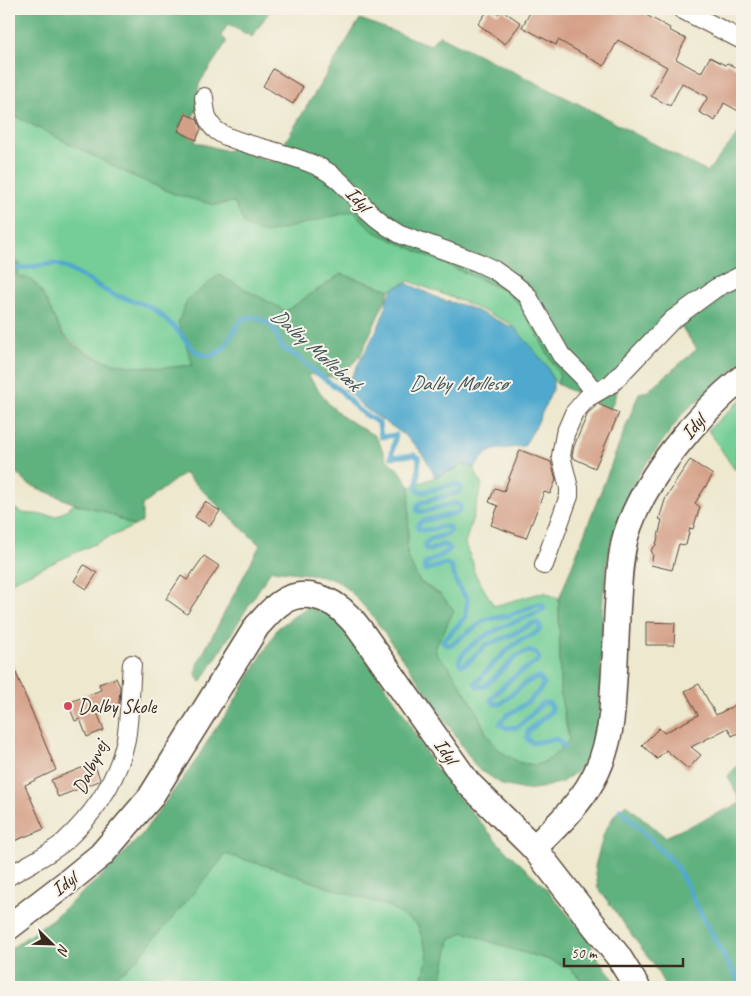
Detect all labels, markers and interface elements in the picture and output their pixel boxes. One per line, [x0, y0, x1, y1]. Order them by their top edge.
street label: Idyl [340, 181, 378, 220]
water label: Dalby Møllebæk [266, 302, 369, 398]
water label: Dalby Møllesø [409, 370, 511, 396]
street label: Idyl [675, 406, 713, 445]
place label: Dalby Skole [78, 694, 158, 719]
marker: Dalby Skole [62, 700, 74, 712]
street label: Idyl [428, 733, 466, 772]
street label: Dalbyvej [67, 734, 114, 798]
street label: Idyl [46, 864, 85, 902]
north arrow [28, 918, 78, 968]
scale bar [564, 936, 682, 968]
text: N [53, 942, 73, 958]
text: 50 m [571, 944, 598, 963]

